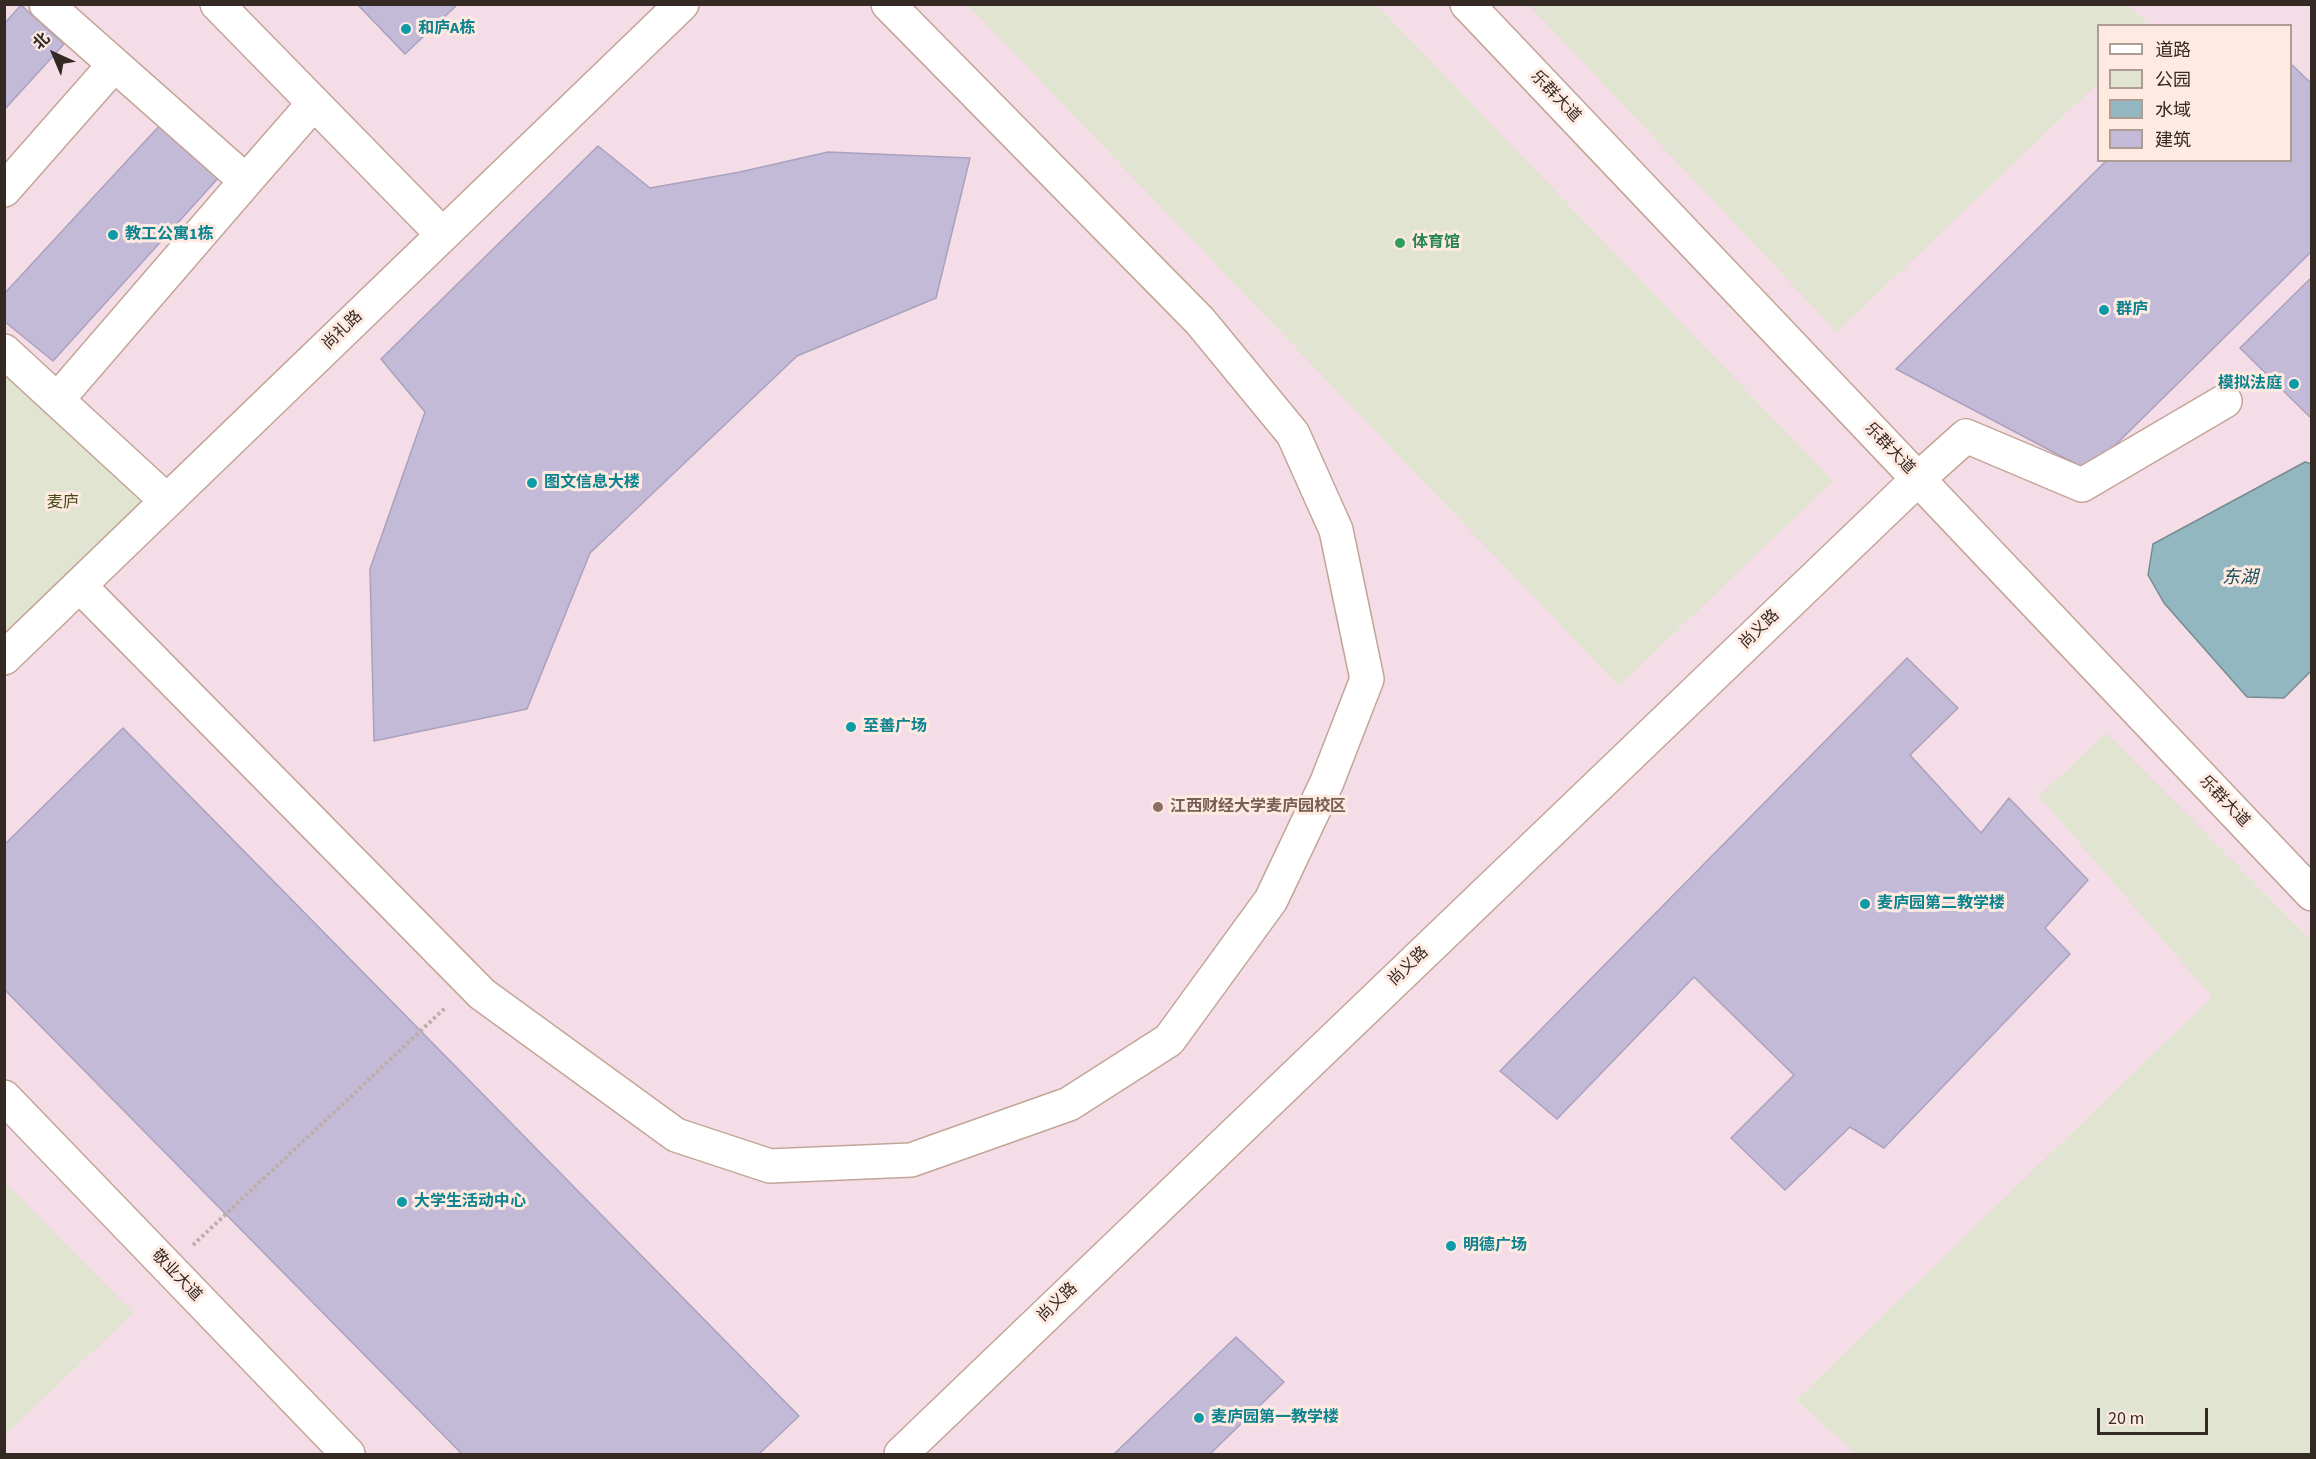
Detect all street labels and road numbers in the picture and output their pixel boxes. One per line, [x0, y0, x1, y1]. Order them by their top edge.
street label: 乐群大道 [1526, 67, 1584, 127]
street label: 尚礼路 [319, 307, 367, 355]
street label: 乐群大道 [1860, 419, 1918, 479]
street label: 尚义路 [1736, 606, 1784, 654]
street label: 乐群大道 [2195, 772, 2253, 832]
street label: 尚义路 [1385, 943, 1433, 991]
street label: 敬业大道 [147, 1246, 205, 1306]
street label: 尚义路 [1034, 1279, 1082, 1327]

